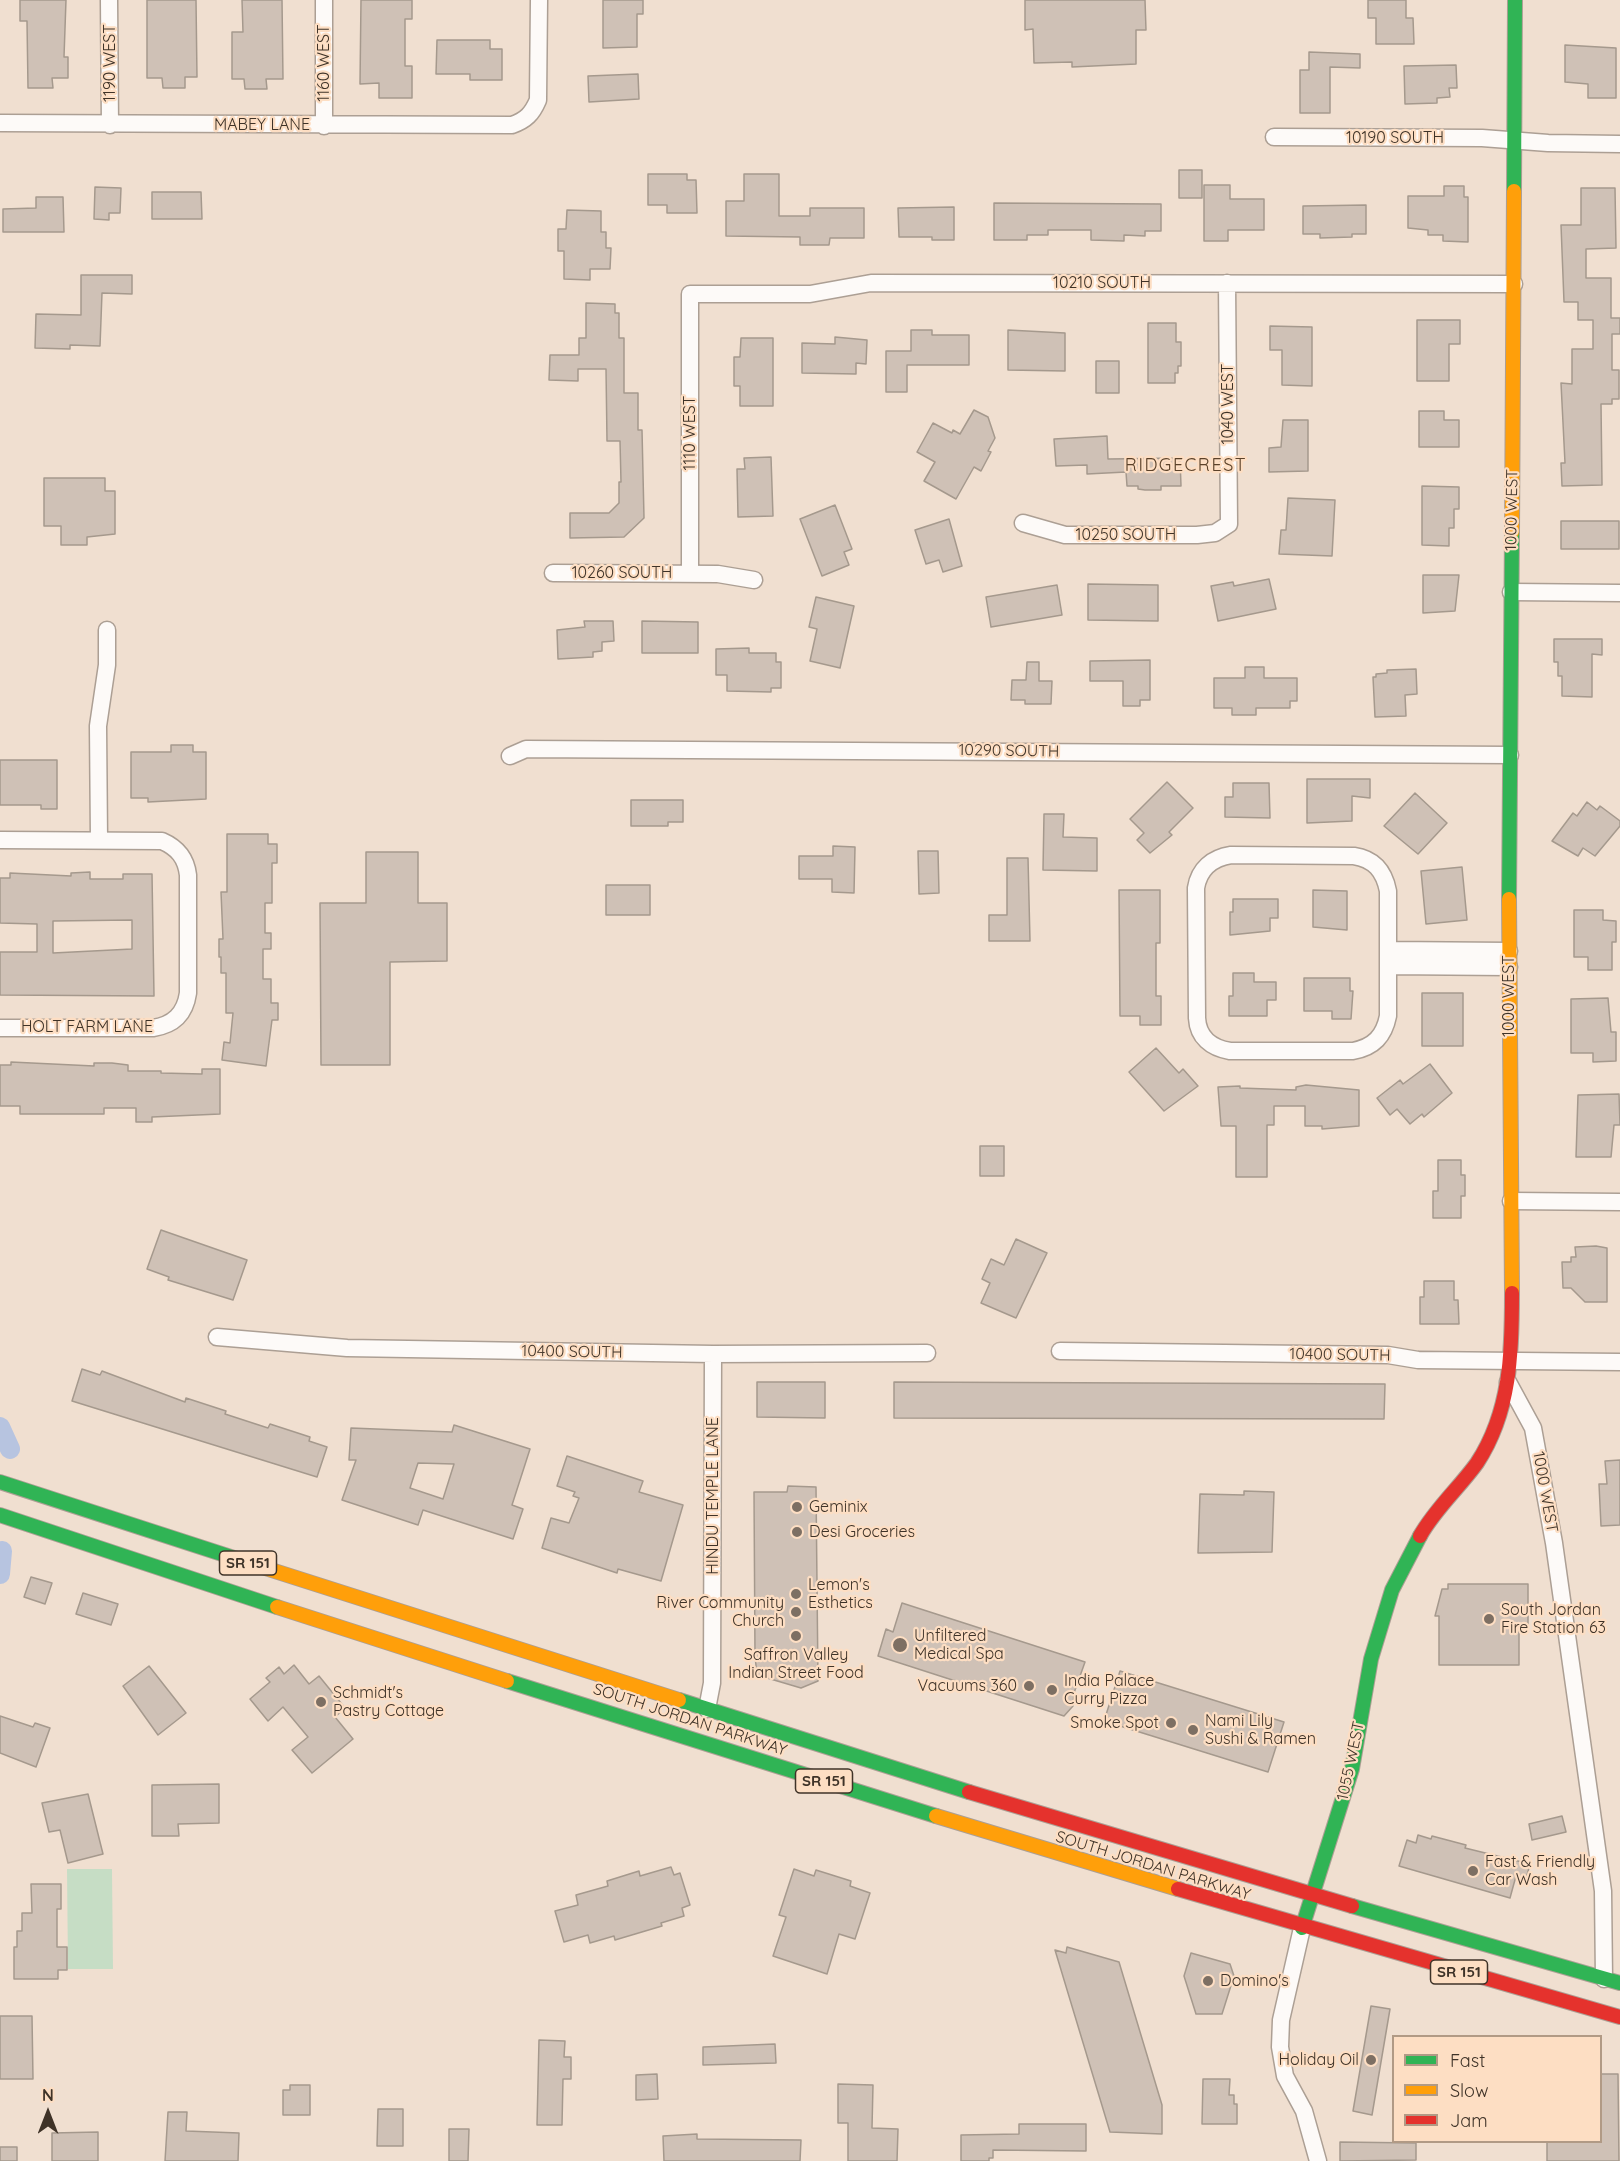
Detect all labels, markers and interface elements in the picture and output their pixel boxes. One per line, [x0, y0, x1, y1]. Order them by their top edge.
street label: 1190 WEST [100, 24, 120, 102]
street label: 1160 WEST [314, 24, 334, 102]
street label: MABEY LANE [214, 115, 310, 135]
street label: 10190 SOUTH [1346, 128, 1444, 148]
street label: 10210 SOUTH [1053, 273, 1151, 293]
street label: 1040 WEST [1218, 364, 1238, 444]
street label: 1110 WEST [680, 396, 700, 470]
district label: RIDGECREST [1125, 455, 1247, 477]
street label: 1000 WEST [1502, 469, 1522, 551]
street label: 10250 SOUTH [1076, 525, 1176, 545]
street label: 10260 SOUTH [572, 563, 672, 583]
street label: 10290 SOUTH [958, 741, 1060, 761]
street label: 1000 WEST [1499, 955, 1519, 1037]
street label: HOLT FARM LANE [21, 1017, 153, 1037]
street label: 10400 SOUTH [521, 1342, 623, 1362]
street label: 10400 SOUTH [1289, 1345, 1391, 1365]
street label: HINDU TEMPLE LANE [703, 1417, 723, 1575]
street label: 1000 WEST [1528, 1450, 1562, 1534]
place label: Geminix [809, 1497, 868, 1517]
marker: Geminix [790, 1500, 804, 1514]
place label: Desi Groceries [809, 1522, 915, 1542]
marker: Desi Groceries [790, 1525, 804, 1539]
road number: SR 151 [220, 1551, 276, 1575]
place label: Lemon's Esthetics [808, 1575, 873, 1613]
marker: Lemon's Esthetics [789, 1587, 803, 1601]
place label: River Community Church [656, 1593, 784, 1631]
place label: South Jordan Fire Station 63 [1501, 1600, 1606, 1638]
marker: River Community Church [789, 1605, 803, 1619]
marker: South Jordan Fire Station 63 [1482, 1612, 1496, 1626]
place label: Unfiltered Medical Spa [914, 1626, 1004, 1664]
marker: Saffron Valley Indian Street Food [789, 1629, 803, 1643]
marker: Unfiltered Medical Spa [891, 1636, 909, 1654]
place label: Saffron Valley Indian Street Food [728, 1645, 864, 1683]
place label: India Palace Curry Pizza [1064, 1671, 1154, 1709]
place label: Vacuums 360 [917, 1676, 1017, 1696]
marker: Vacuums 360 [1022, 1679, 1036, 1693]
street label: SOUTH JORDAN PARKWAY [591, 1680, 789, 1760]
place label: Schmidt's Pastry Cottage [333, 1683, 444, 1721]
marker: India Palace Curry Pizza [1045, 1683, 1059, 1697]
marker: Schmidt's Pastry Cottage [314, 1695, 328, 1709]
place label: Nami Lily Sushi & Ramen [1205, 1711, 1316, 1749]
place label: Smoke Spot [1070, 1713, 1159, 1733]
marker: Smoke Spot [1164, 1716, 1178, 1730]
street label: 1055 WEST [1333, 1720, 1369, 1802]
marker: Nami Lily Sushi & Ramen [1186, 1723, 1200, 1737]
road number: SR 151 [796, 1769, 852, 1793]
street label: SOUTH JORDAN PARKWAY [1053, 1827, 1253, 1905]
place label: Fast & Friendly Car Wash [1485, 1852, 1595, 1890]
marker: Fast & Friendly Car Wash [1466, 1864, 1480, 1878]
road number: SR 151 [1430, 1960, 1488, 1984]
place label: Domino's [1220, 1971, 1289, 1991]
marker: Domino's [1201, 1974, 1215, 1988]
legend [1392, 2035, 1602, 2143]
text: Fast [1450, 2049, 1485, 2072]
place label: Holiday Oil [1279, 2050, 1359, 2070]
marker: Holiday Oil [1364, 2053, 1378, 2067]
text: Slow [1450, 2079, 1488, 2102]
north arrow [18, 2083, 78, 2143]
text: N [42, 2085, 54, 2105]
text: Jam [1450, 2109, 1488, 2132]

